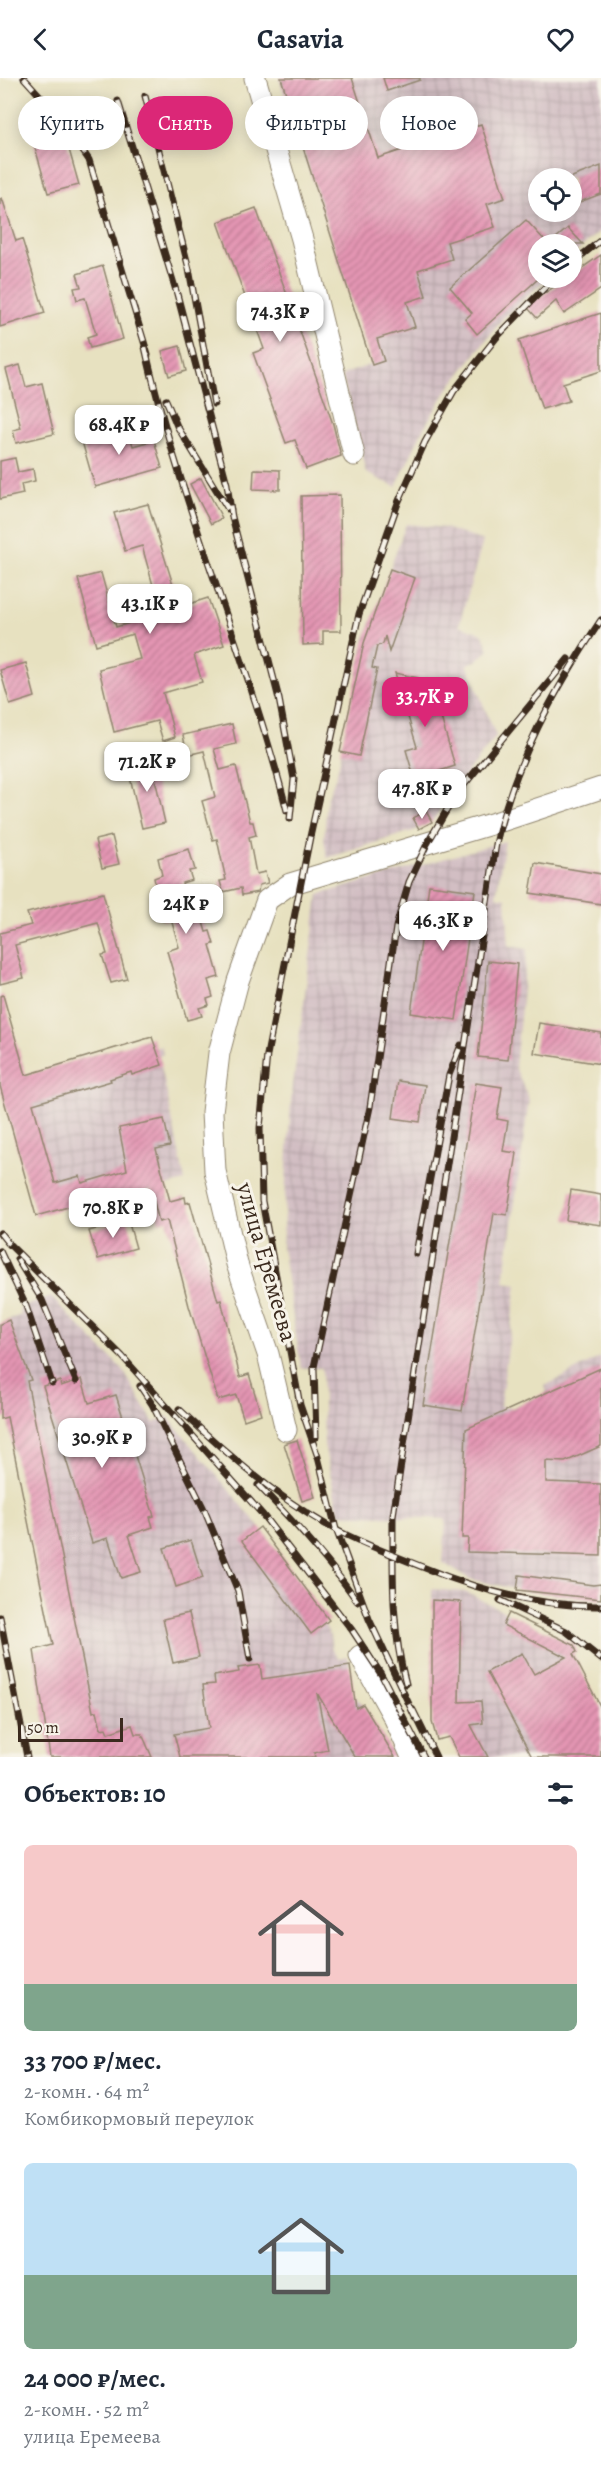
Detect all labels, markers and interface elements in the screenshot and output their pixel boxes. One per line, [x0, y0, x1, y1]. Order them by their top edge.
text: Casavia [257, 21, 344, 57]
icon: back [24, 23, 57, 56]
icon: heart [544, 23, 577, 56]
chip: Купить [18, 96, 125, 150]
chip: Снять [137, 96, 233, 150]
chip: Фильтры [245, 96, 368, 150]
chip: Новое [380, 96, 478, 150]
map controls [528, 168, 582, 288]
button: locate [528, 168, 582, 222]
button: layers [528, 234, 582, 288]
pin: 74.3K ₽ [225, 292, 335, 343]
text: 74.3K ₽ [251, 298, 309, 325]
pin: 68.4K ₽ [64, 405, 174, 456]
text: 68.4K ₽ [89, 411, 149, 438]
pin: 43.1K ₽ [95, 584, 205, 635]
text: 43.1K ₽ [121, 590, 179, 617]
pin: 33.7K ₽ [370, 677, 480, 728]
text: 33.7K ₽ [396, 683, 454, 710]
pin: 71.2K ₽ [92, 742, 202, 793]
text: 71.2K ₽ [118, 748, 176, 775]
pin: 47.8K ₽ [367, 769, 477, 820]
text: 47.8K ₽ [392, 775, 452, 802]
pin: 24K ₽ [144, 884, 228, 935]
text: 24K ₽ [163, 890, 209, 917]
pin: 46.3K ₽ [388, 901, 498, 952]
text: 46.3K ₽ [413, 907, 473, 934]
street label: улица Еремеева [229, 1178, 305, 1345]
pin: 70.8K ₽ [58, 1188, 168, 1239]
text: 70.8K ₽ [83, 1194, 143, 1221]
pin: 30.9K ₽ [47, 1418, 157, 1469]
text: 30.9K ₽ [72, 1424, 132, 1451]
scale bar [18, 1715, 123, 1742]
text: 50 m [27, 1717, 59, 1739]
text: Объектов: 10 [24, 1776, 166, 1811]
icon: filters [544, 1777, 577, 1810]
icon: home [247, 1884, 355, 1992]
text: 33 700 ₽/мес. [24, 2043, 162, 2078]
text: 2-комн. · 64 m² [24, 2078, 149, 2105]
text: Комбикормовый переулок [24, 2105, 254, 2132]
icon: home [247, 2202, 355, 2310]
text: 24 000 ₽/мес. [24, 2361, 166, 2396]
text: 2-комн. · 52 m² [24, 2396, 149, 2423]
text: улица Еремеева [24, 2423, 161, 2450]

